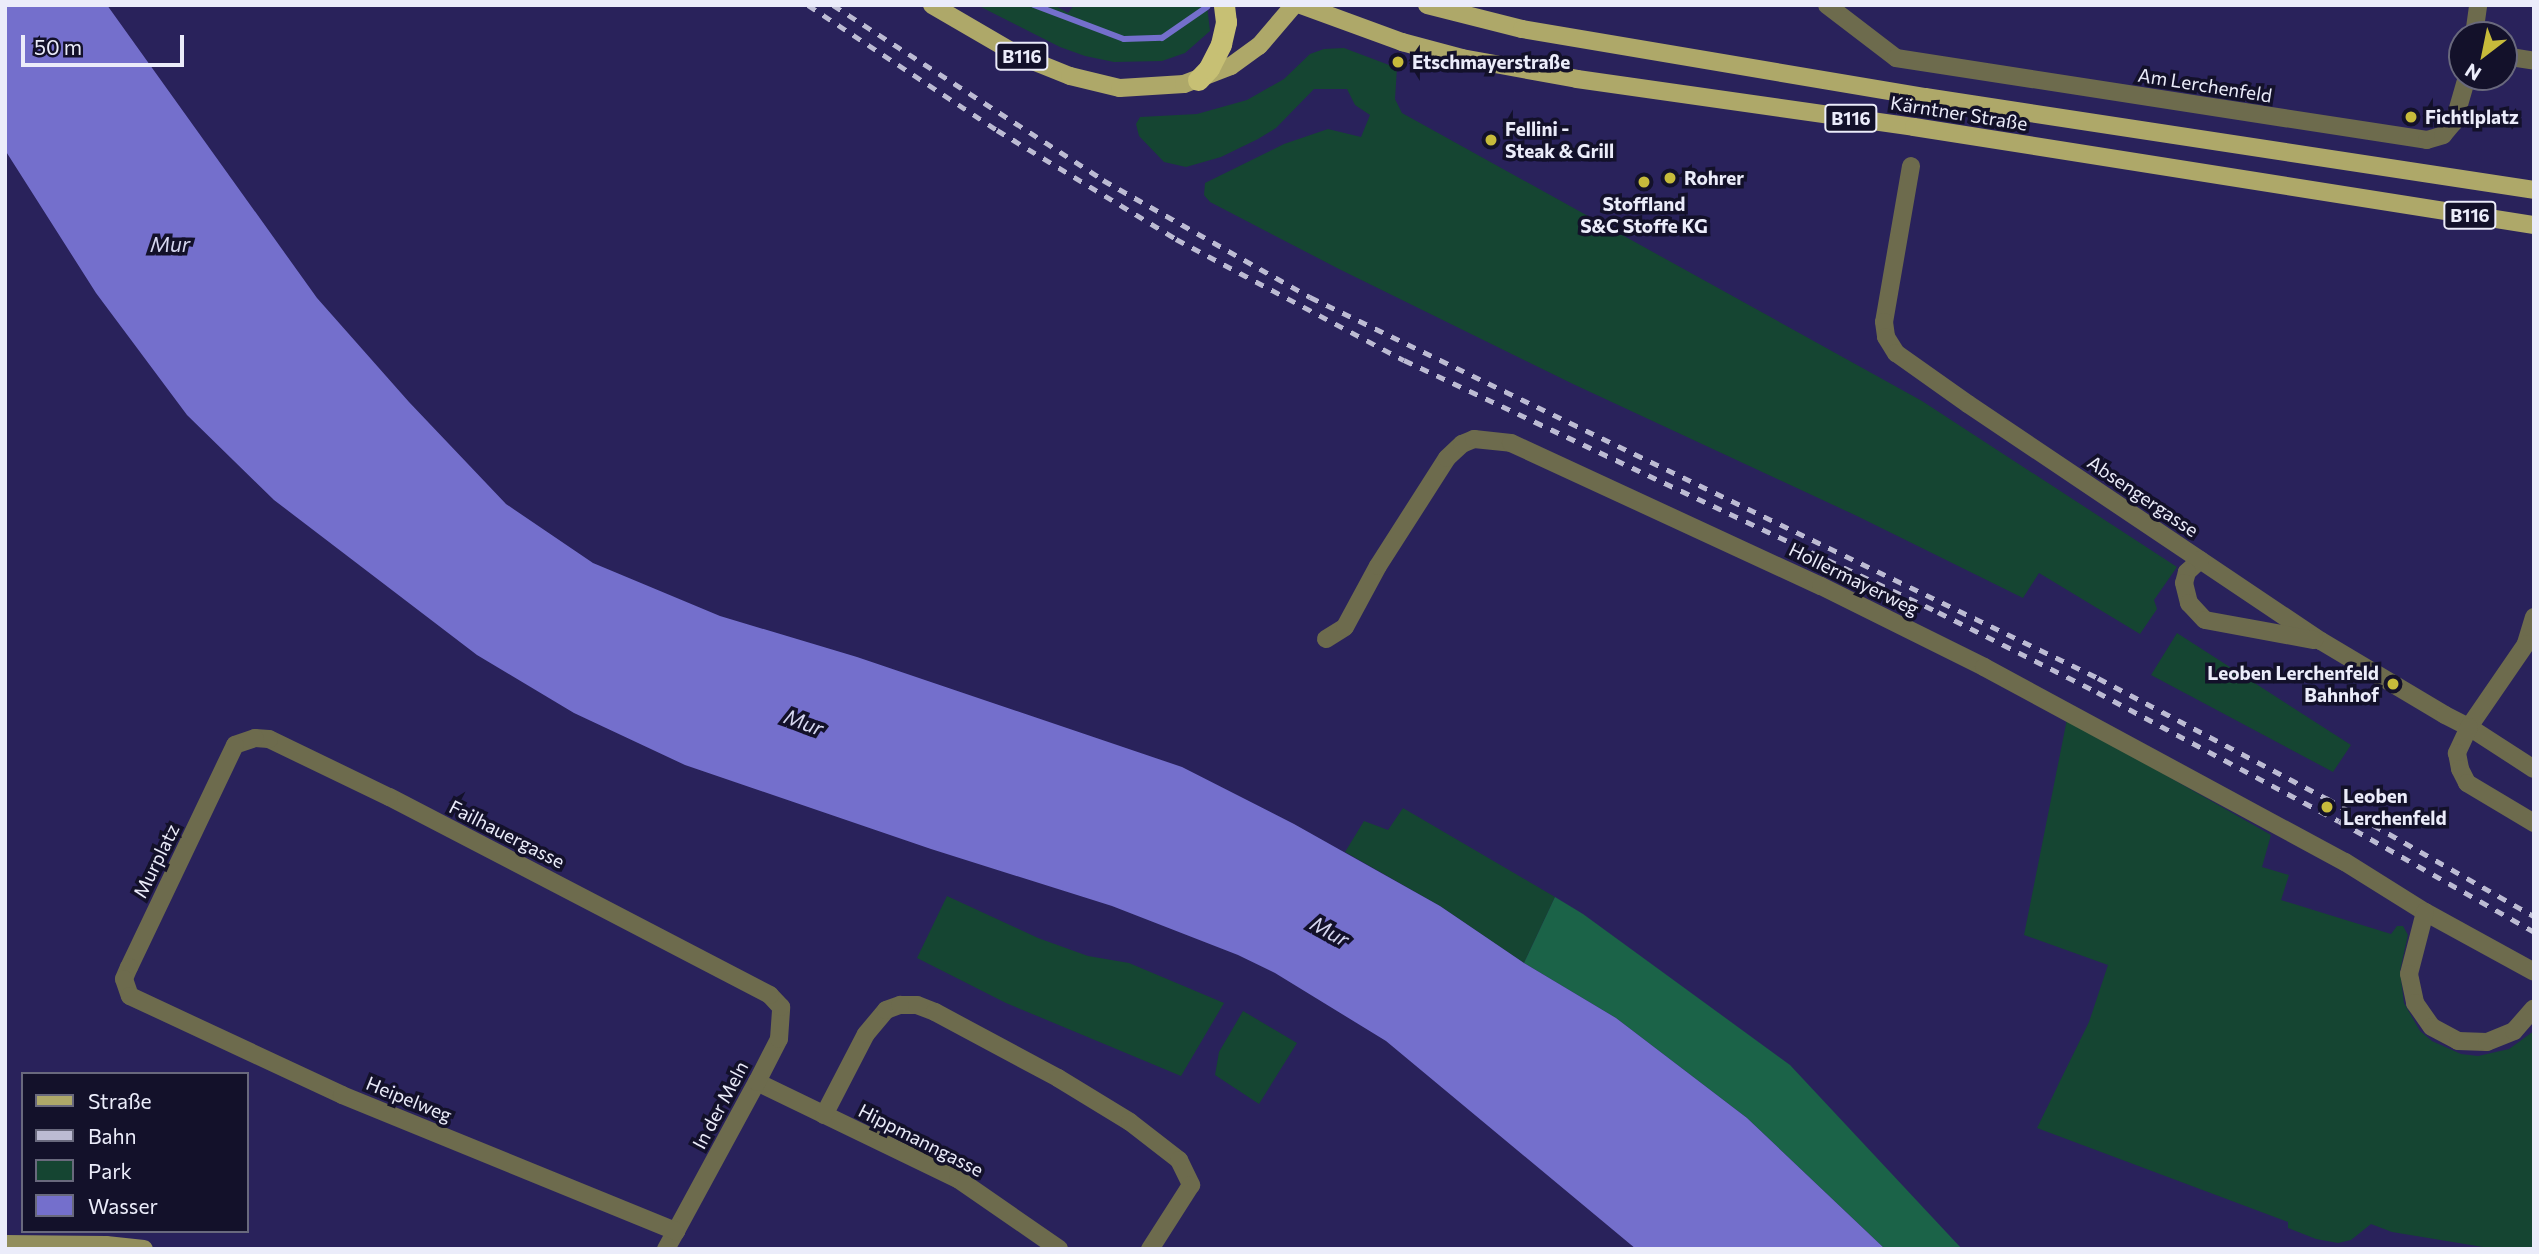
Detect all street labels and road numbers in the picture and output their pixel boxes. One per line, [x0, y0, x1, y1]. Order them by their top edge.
road number: B116 [994, 42, 1050, 70]
street label: Am Lerchenfeld [2136, 63, 2274, 107]
street label: Kärntner Straße [1889, 91, 2029, 135]
road number: B116 [1823, 104, 1879, 132]
road number: B116 [2442, 200, 2498, 230]
street label: Absengergasse [2083, 451, 2203, 541]
street label: Hollermayerweg [1785, 538, 1923, 620]
street label: Failhauergasse [445, 795, 569, 873]
street label: Murplatz [128, 820, 184, 902]
street label: In der Meln [687, 1057, 753, 1153]
street label: Heipelweg [363, 1071, 455, 1127]
street label: Hippmanngasse [855, 1099, 987, 1181]

